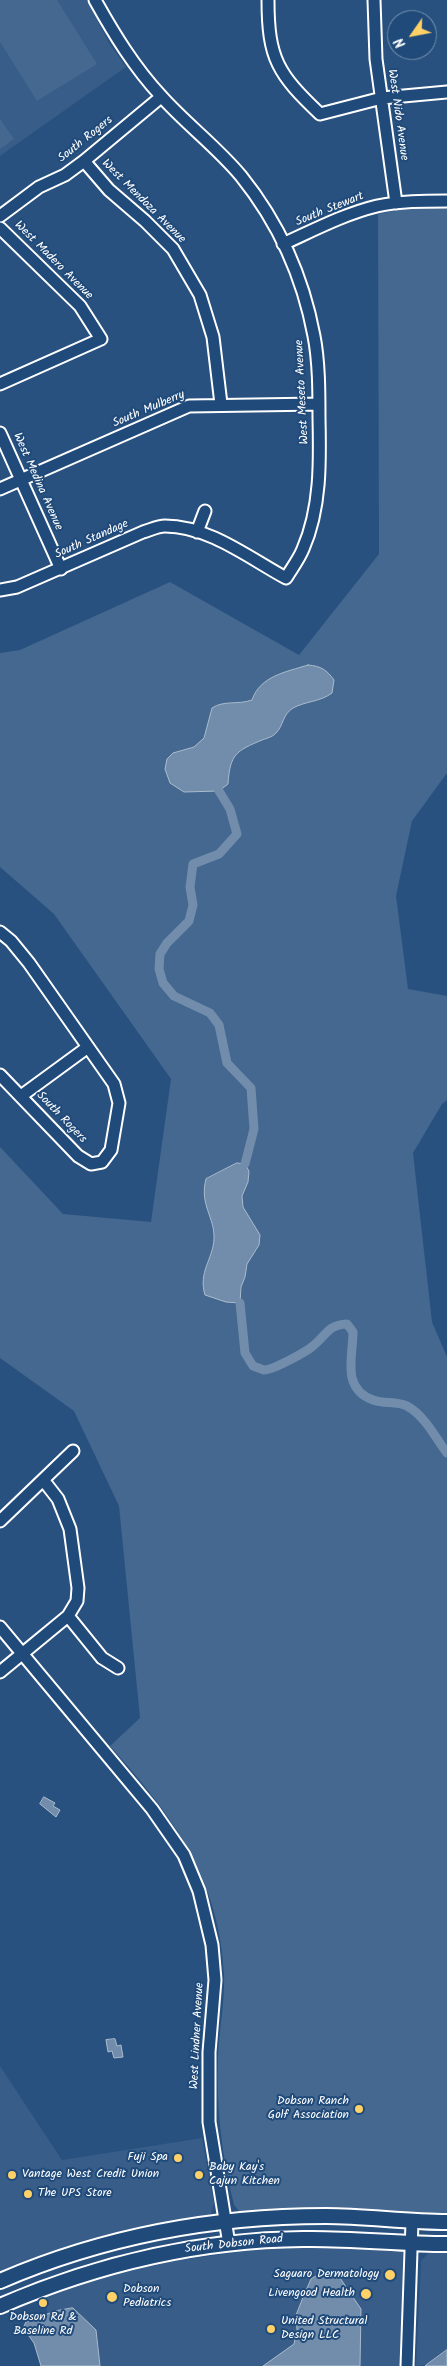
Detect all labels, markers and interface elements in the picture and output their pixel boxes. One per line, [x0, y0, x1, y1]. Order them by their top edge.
north arrow [387, 10, 437, 60]
text: N [389, 33, 412, 52]
street label: West Nido Avenue [383, 68, 411, 162]
street label: South Rogers [56, 114, 116, 166]
street label: West Mendoza Avenue [98, 157, 188, 247]
street label: South Stewart [294, 190, 366, 230]
street label: West Madero Avenue [11, 219, 95, 303]
street label: West Meseto Avenue [293, 339, 313, 445]
street label: South Mulberry [111, 388, 187, 432]
street label: West Medina Avenue [9, 431, 65, 533]
street label: South Standage [53, 517, 131, 563]
street label: South Rogers [33, 1089, 89, 1147]
street label: West Lindner Avenue [188, 1982, 208, 2090]
place label: Dobson Ranch Golf Association [268, 2095, 349, 2123]
marker: Dobson Ranch Golf Association [353, 2103, 365, 2115]
place label: Fuji Spa [128, 2151, 168, 2165]
marker: Fuji Spa [172, 2152, 184, 2164]
place label: Baby Kay's Cajun Kitchen [209, 2161, 280, 2189]
place label: Vantage West Credit Union [22, 2168, 159, 2182]
marker: Vantage West Credit Union [6, 2169, 18, 2181]
marker: Baby Kay's Cajun Kitchen [193, 2169, 205, 2181]
place label: The UPS Store [38, 2187, 112, 2201]
marker: The UPS Store [22, 2188, 34, 2200]
street label: South Dobson Road [184, 2233, 284, 2257]
place label: Saguaro Dermatology [274, 2268, 379, 2282]
marker: Saguaro Dermatology [383, 2268, 397, 2282]
place label: Dobson Pediatrics [123, 2283, 171, 2311]
place label: Livengood Health [268, 2287, 355, 2301]
marker: Livengood Health [359, 2287, 373, 2301]
marker: Dobson Pediatrics [105, 2290, 119, 2304]
marker: Dobson Rd & Baseline Rd [37, 2297, 49, 2309]
place label: Dobson Rd & Baseline Rd [9, 2311, 77, 2339]
place label: United Structural Design LLC [281, 2315, 367, 2343]
marker: United Structural Design LLC [265, 2323, 277, 2335]

